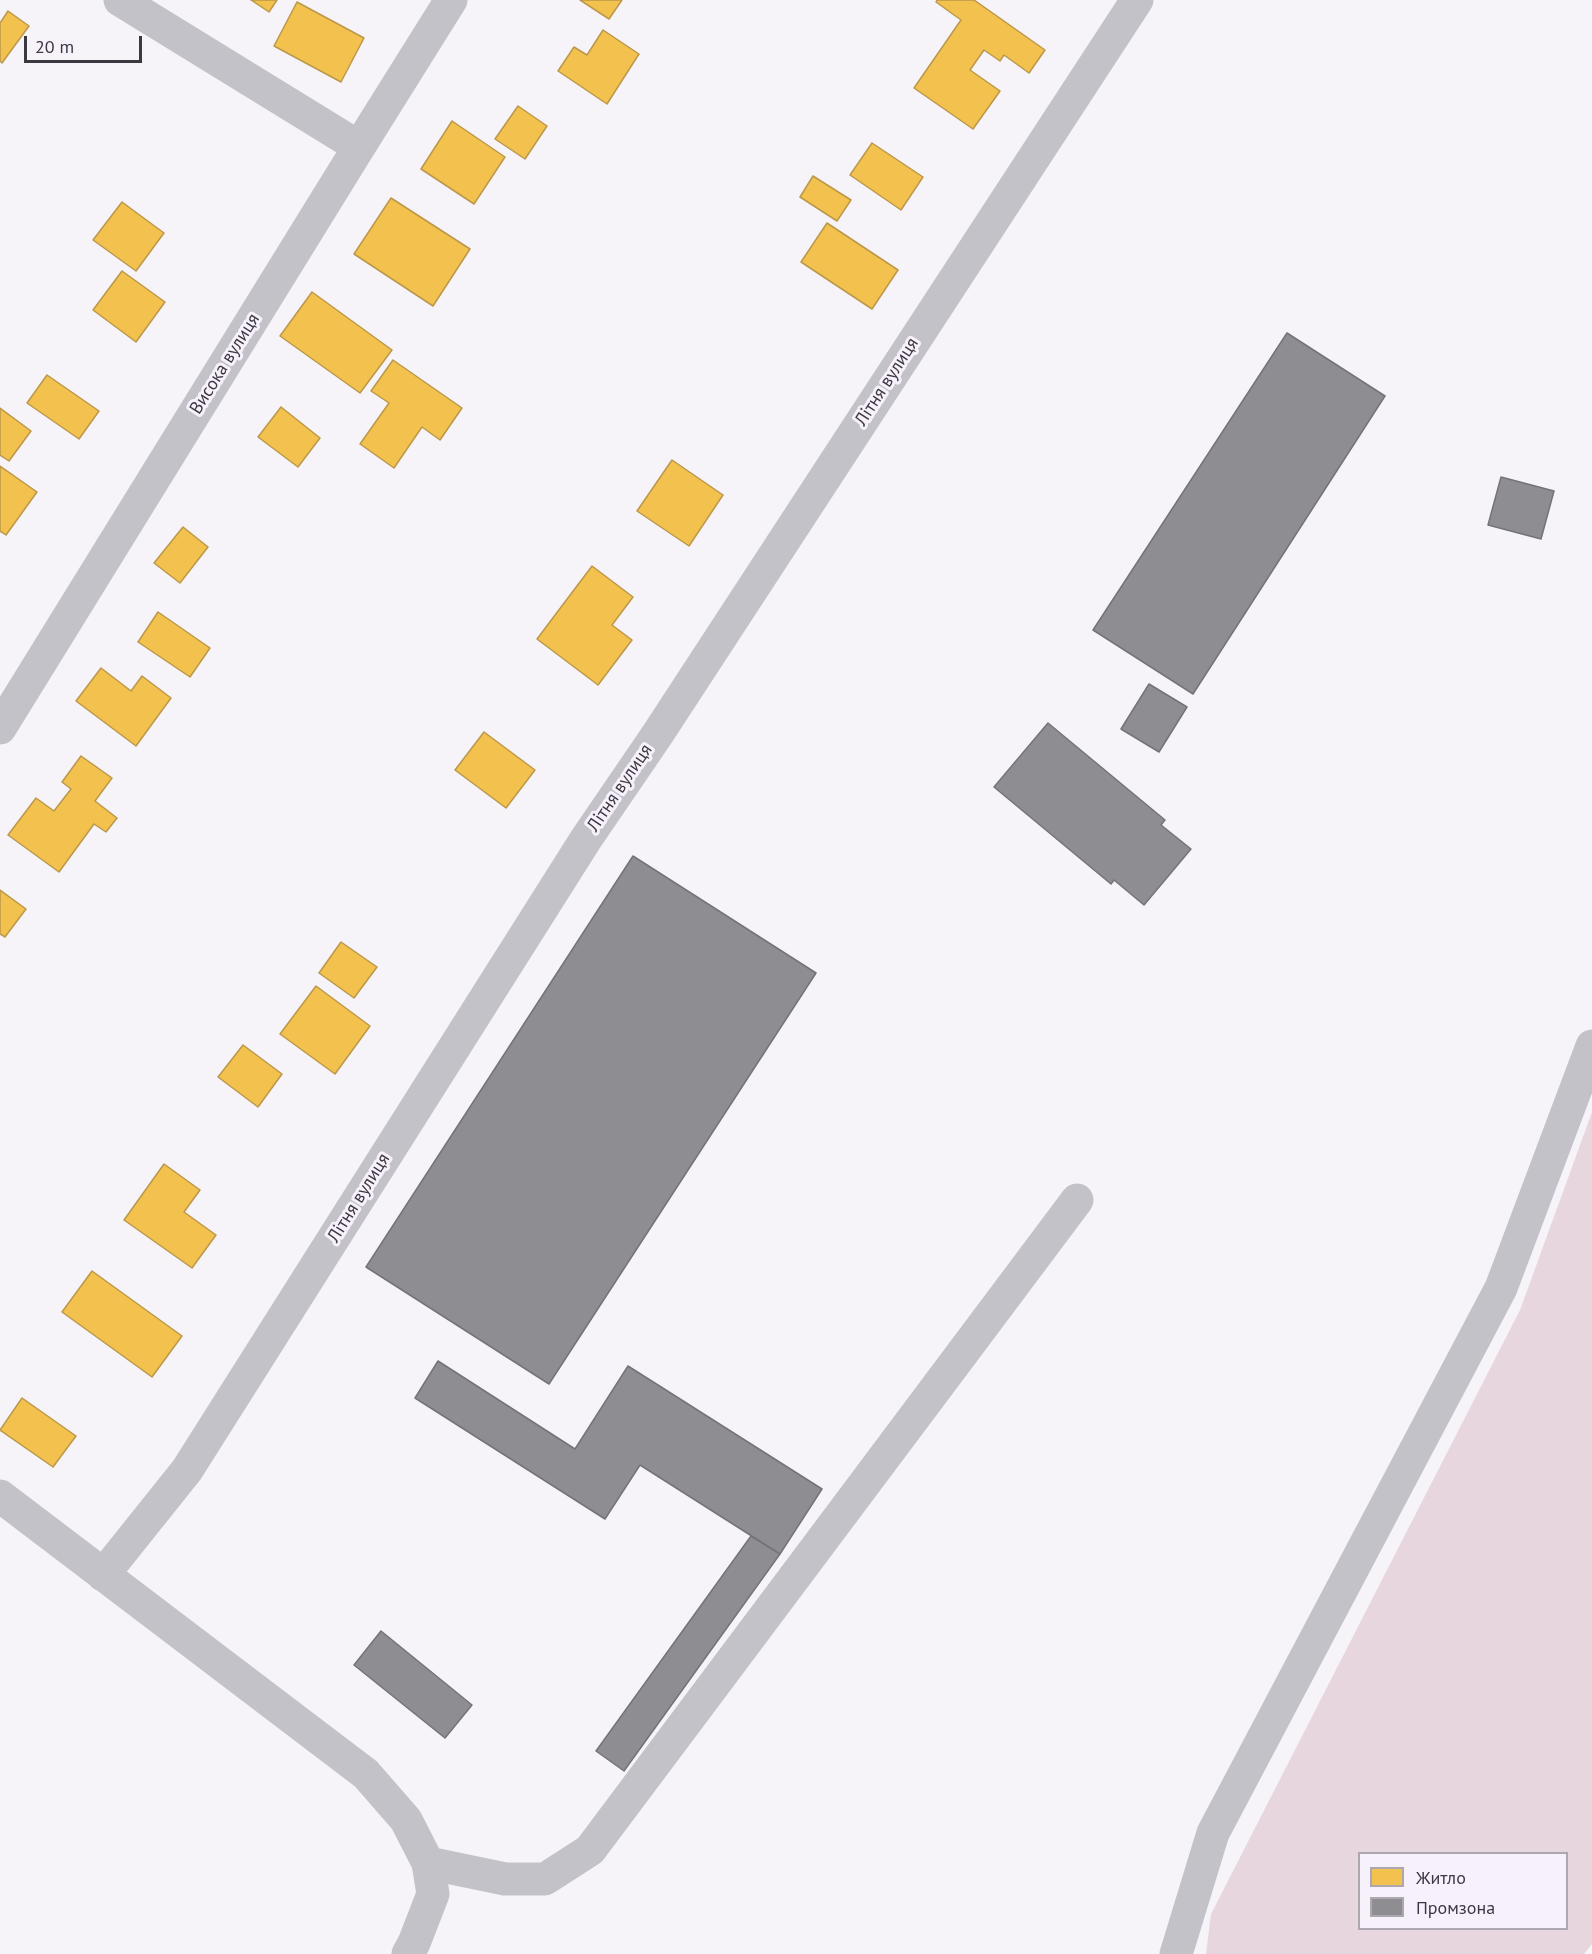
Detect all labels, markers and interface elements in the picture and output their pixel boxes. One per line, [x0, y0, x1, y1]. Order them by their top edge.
scale bar [27, 24, 146, 62]
text: 20 m [35, 35, 74, 58]
street label: Висока вулиця [186, 310, 264, 418]
street label: Літня вулиця [851, 334, 923, 430]
street label: Літня вулиця [583, 740, 657, 836]
street label: Літня вулиця [323, 1150, 395, 1246]
legend [1358, 1852, 1568, 1930]
text: Житло [1416, 1866, 1466, 1889]
text: Промзона [1416, 1896, 1495, 1919]

